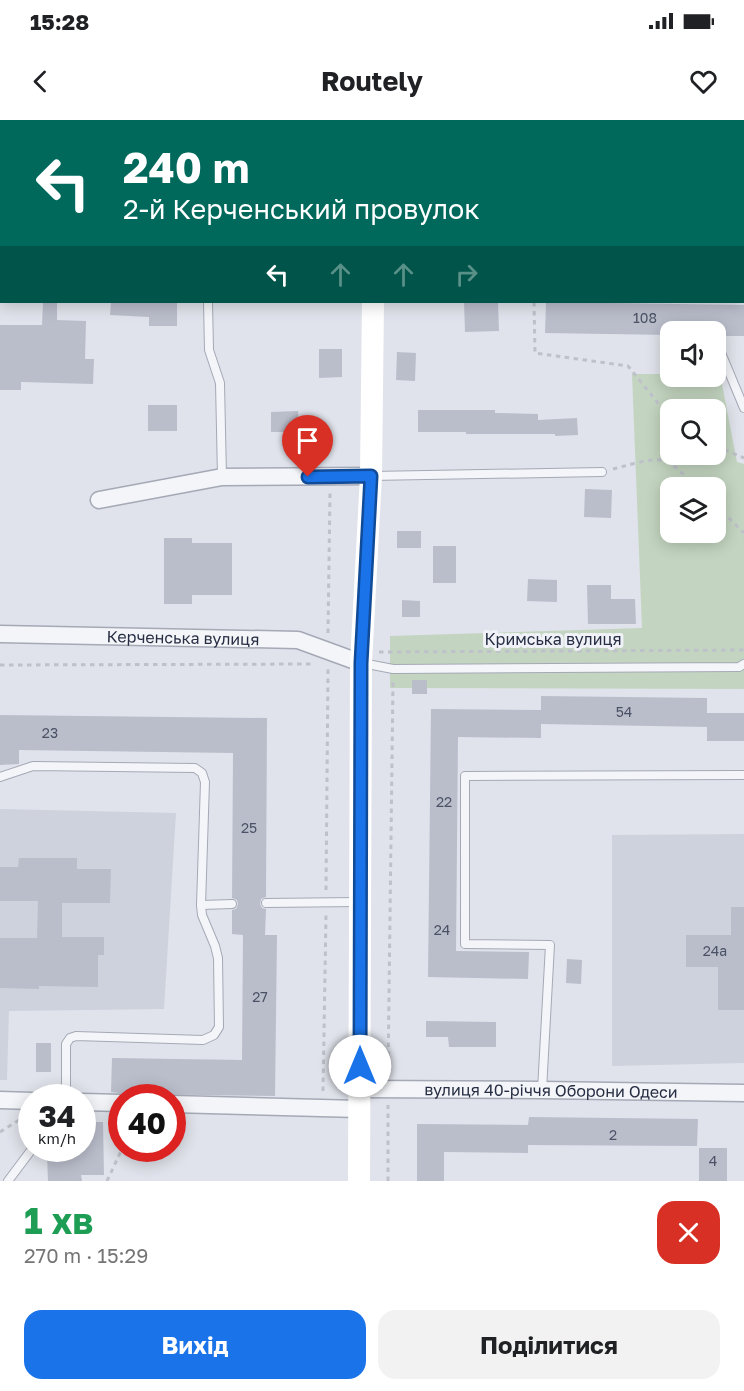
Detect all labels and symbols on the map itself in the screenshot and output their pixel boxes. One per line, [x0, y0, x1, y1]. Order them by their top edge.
house number: 108 [633, 309, 657, 326]
pin [282, 415, 333, 477]
street label: Керченська вулиця [106, 626, 260, 649]
street label: Кримська вулиця [484, 629, 622, 649]
house number: 54 [616, 703, 632, 720]
house number: 23 [42, 724, 58, 741]
house number: 22 [436, 793, 452, 810]
house number: 25 [241, 819, 257, 836]
house number: 24 [434, 921, 450, 938]
house number: 24а [703, 942, 727, 959]
house number: 27 [252, 988, 268, 1005]
position arrow [328, 1034, 392, 1098]
street label: вулиця 40-річчя Оборони Одеси [424, 1079, 678, 1102]
speed limit sign: 40 [108, 1084, 186, 1162]
house number: 2 [609, 1126, 617, 1143]
house number: 4 [709, 1152, 717, 1169]

